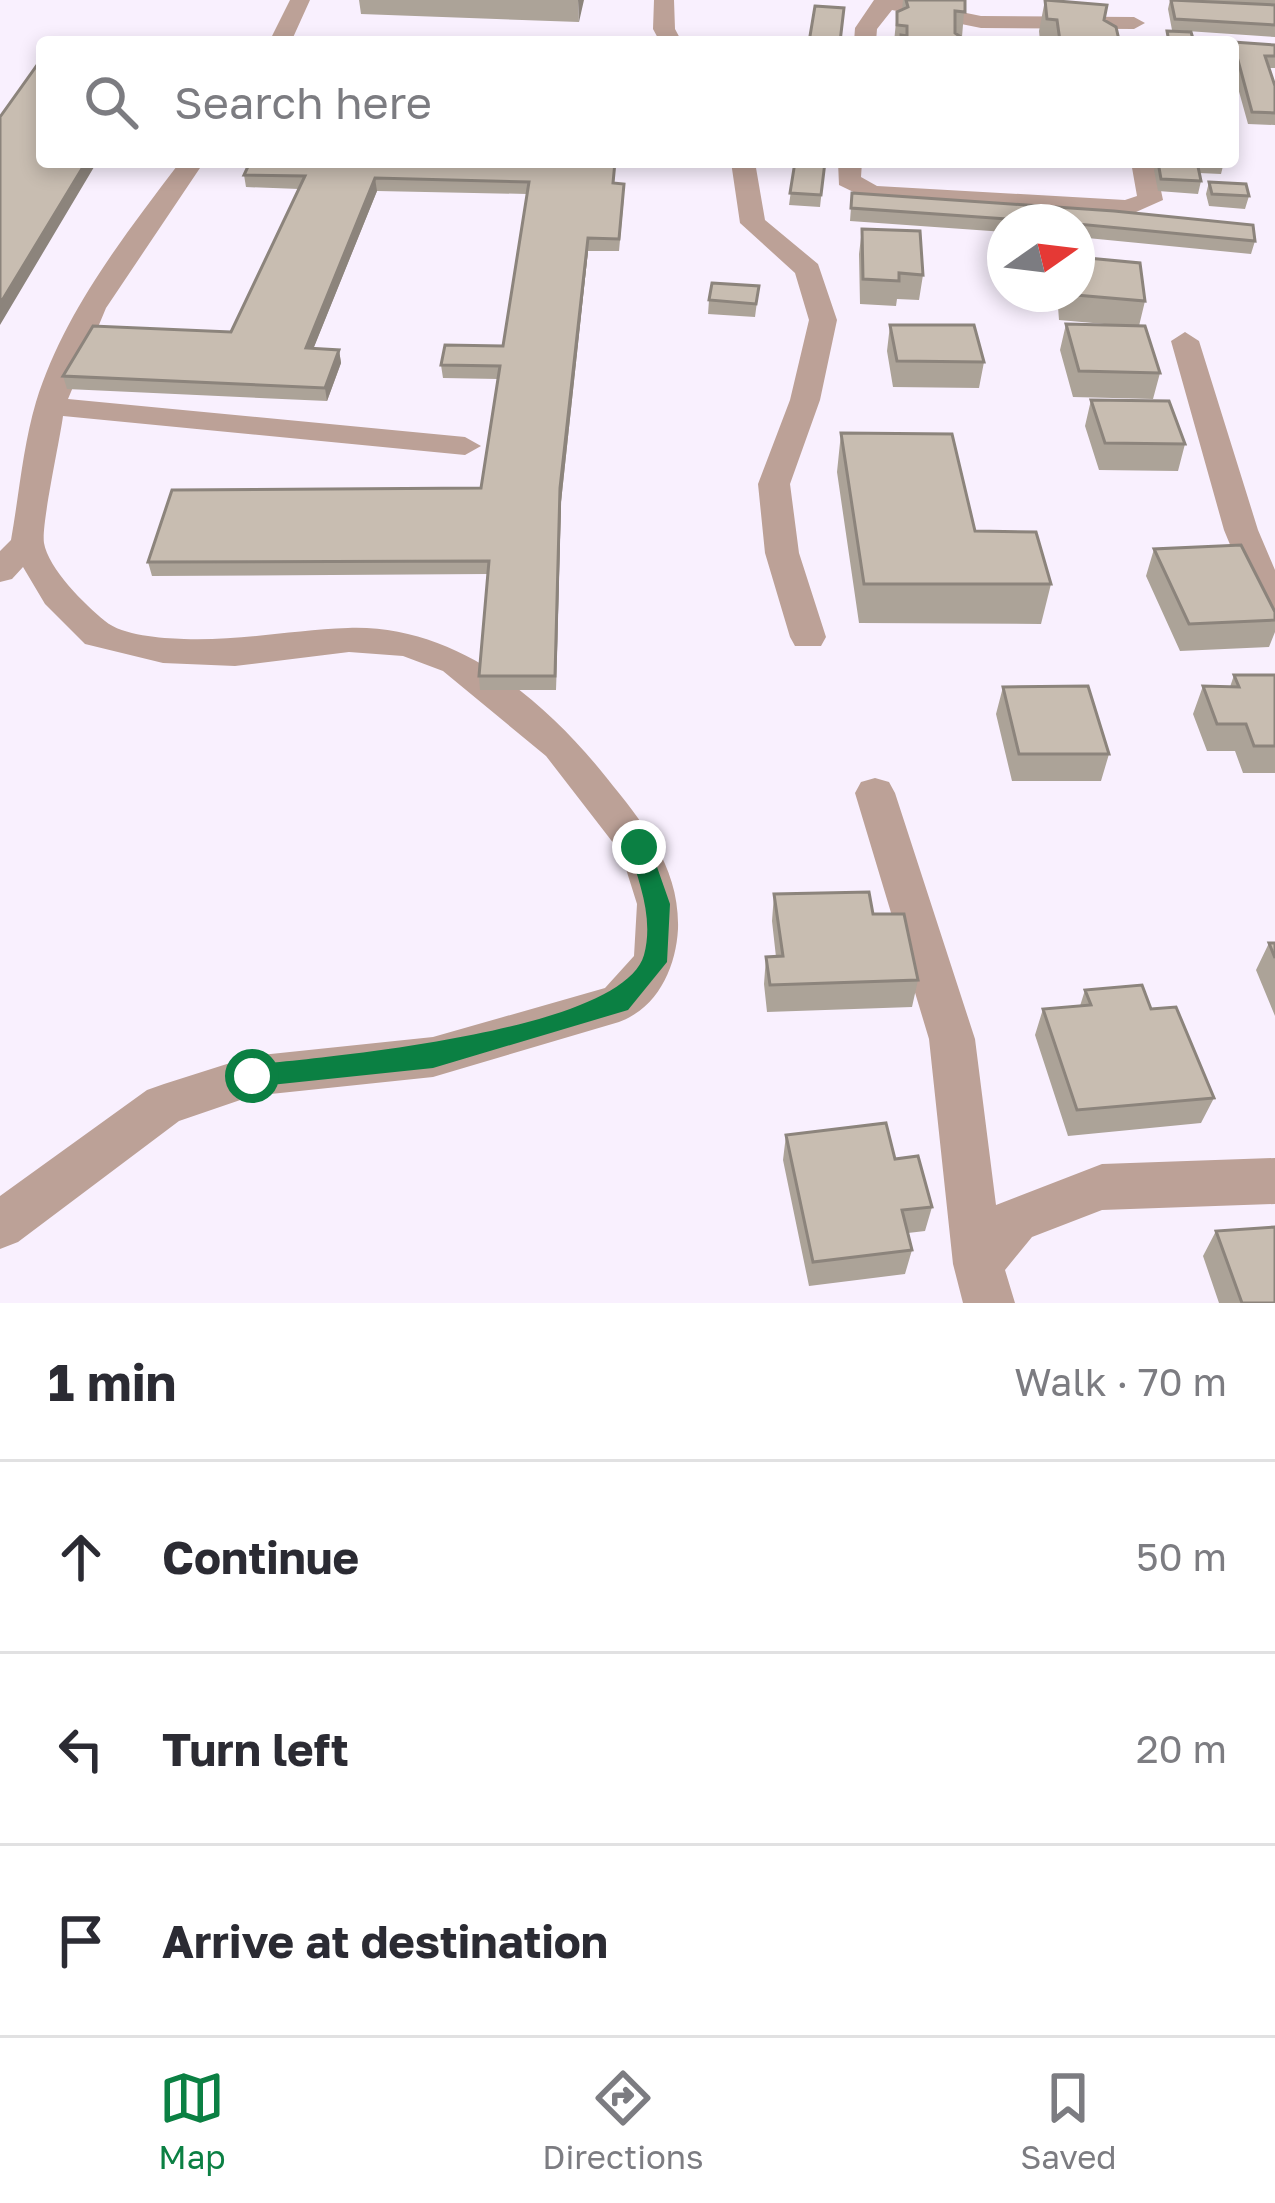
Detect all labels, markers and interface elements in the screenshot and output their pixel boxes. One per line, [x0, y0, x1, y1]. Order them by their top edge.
search box [36, 36, 1239, 168]
icon: search [78, 69, 144, 135]
text: Search here [174, 75, 432, 129]
north arrow [987, 204, 1095, 312]
route end [612, 820, 666, 874]
route start [225, 1049, 279, 1103]
text: 1 min [48, 1351, 176, 1412]
text: Walk · 70 m [1014, 1358, 1227, 1405]
icon: ahead [48, 1524, 114, 1590]
text: Continue [162, 1530, 359, 1584]
text: 50 m [1136, 1533, 1227, 1580]
icon: left [48, 1716, 114, 1782]
text: Turn left [162, 1722, 349, 1776]
text: 20 m [1136, 1725, 1227, 1772]
icon: arrive [48, 1908, 114, 1974]
text: Arrive at destination [162, 1914, 608, 1968]
tab: Map [158, 2065, 226, 2176]
tab: Directions [542, 2065, 704, 2176]
tab: Saved [1020, 2065, 1117, 2176]

